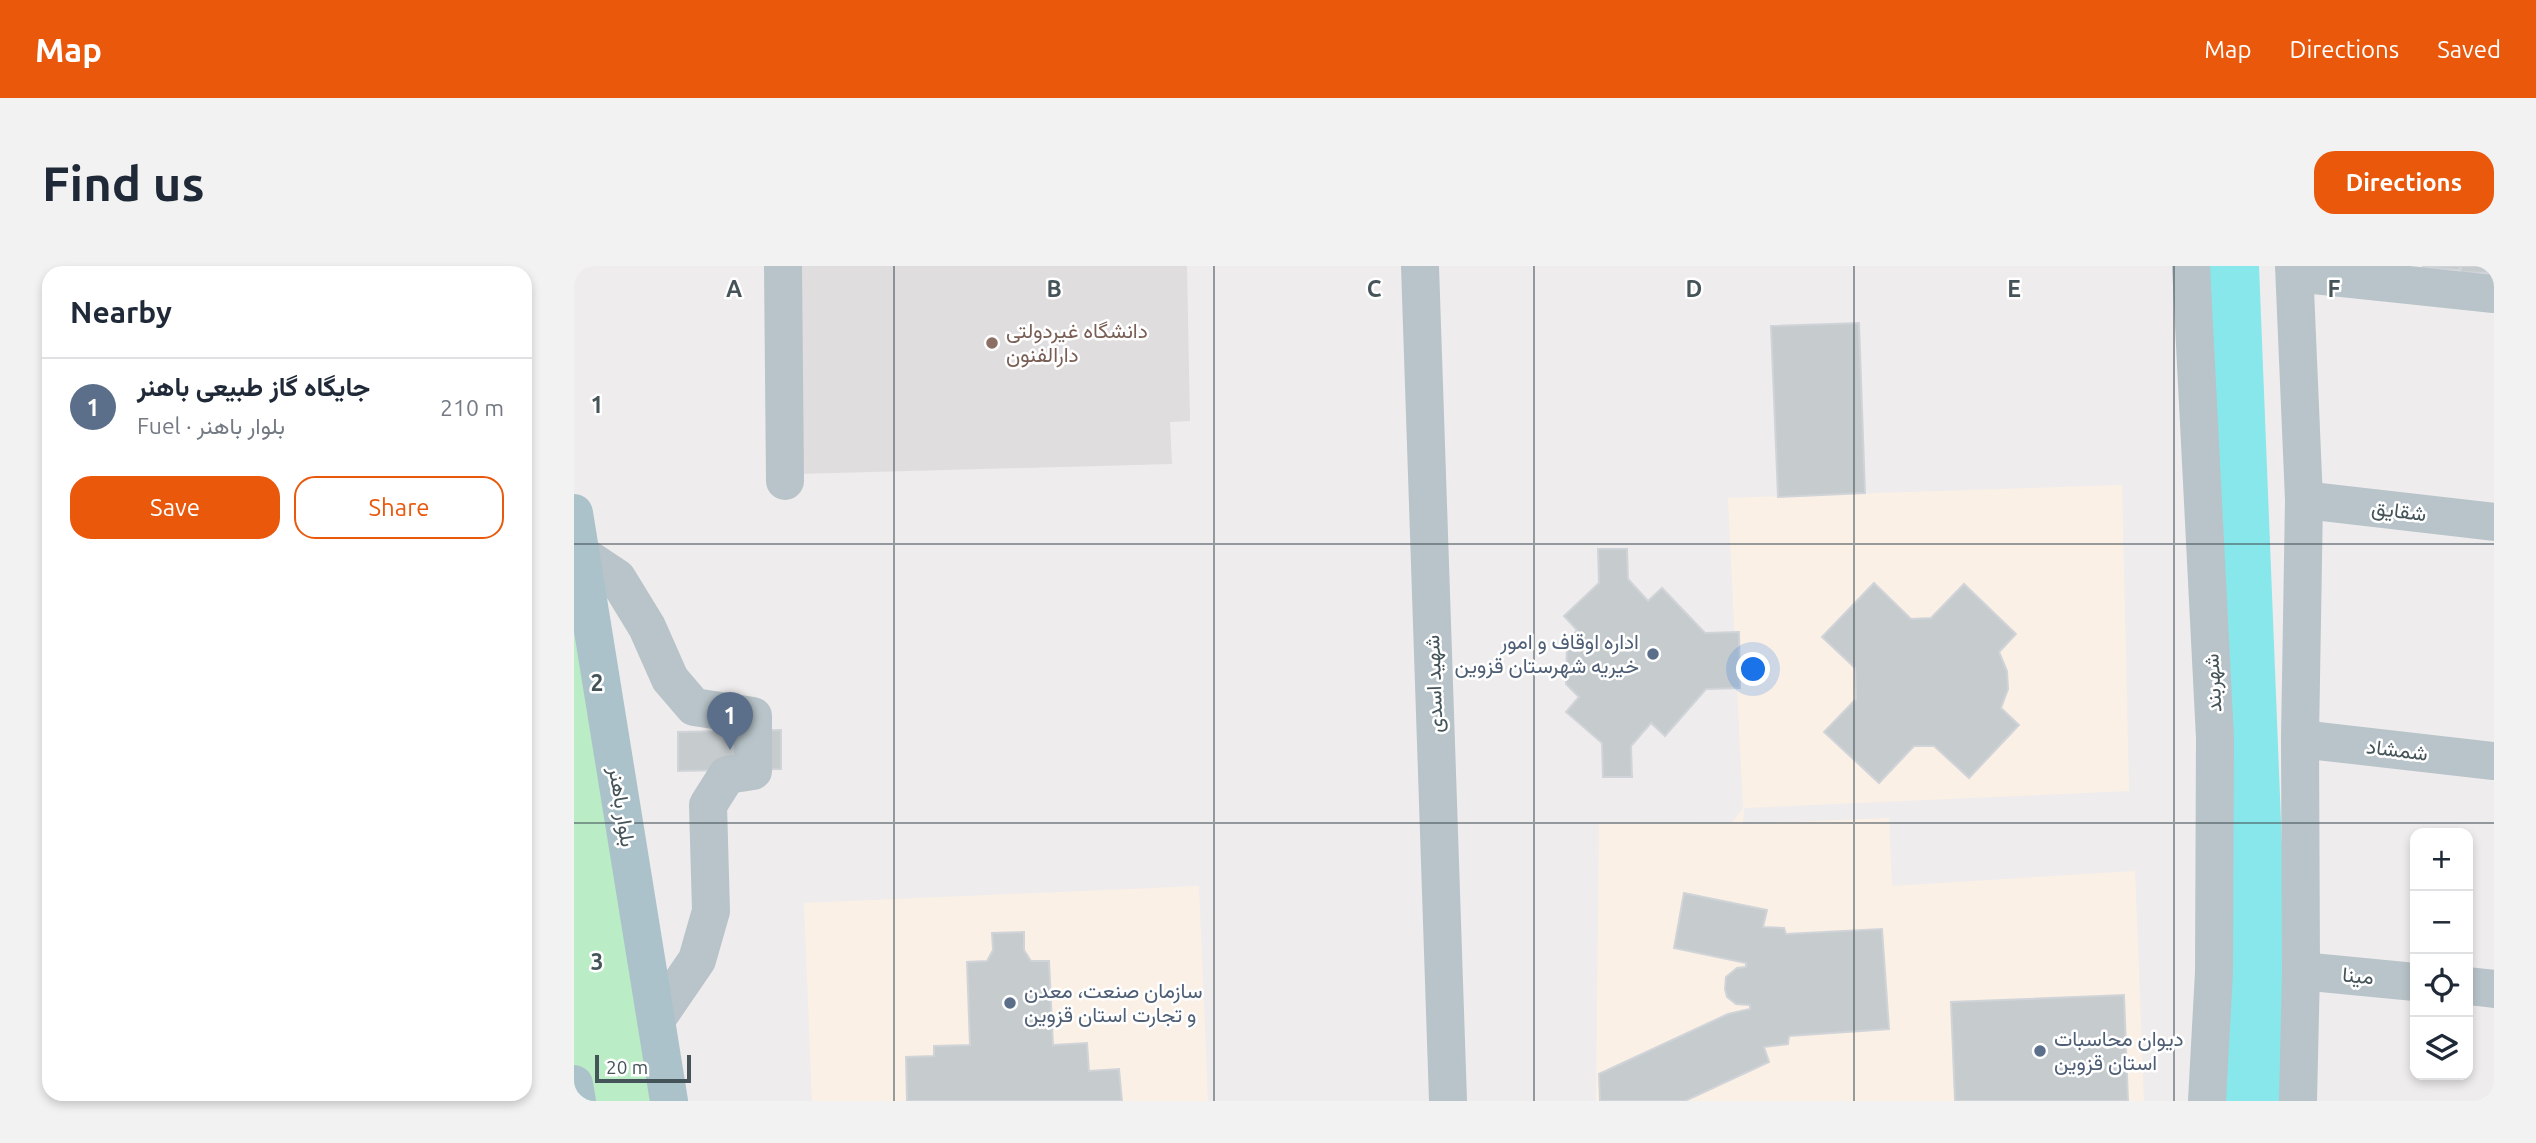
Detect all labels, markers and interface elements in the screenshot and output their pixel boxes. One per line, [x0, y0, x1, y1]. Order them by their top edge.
text: Map [35, 31, 102, 68]
text: Map [2204, 36, 2251, 63]
text: Directions [2289, 36, 2399, 63]
text: Saved [2437, 36, 2501, 63]
button: Directions [2314, 151, 2494, 214]
text: Find us [42, 155, 205, 210]
text: A [726, 276, 742, 301]
text: B [1046, 276, 1062, 301]
text: C [1367, 276, 1382, 301]
text: D [1686, 276, 1702, 301]
text: E [2007, 276, 2021, 301]
text: F [2328, 276, 2341, 301]
text: Nearby [70, 295, 172, 329]
place label: دانشگاه غیردولتی دارالفنون [1006, 318, 1148, 368]
marker: دانشگاه غیردولتی دارالفنون [984, 335, 1000, 351]
text: جایگاه گاز طبیعی باهنر [137, 372, 370, 401]
text: 1 [591, 392, 603, 417]
text: 1 [87, 395, 99, 420]
text: 210 m [440, 395, 504, 420]
text: Fuel · بلوار باهنر [137, 413, 285, 438]
button: Save [70, 476, 280, 539]
button: Share [294, 476, 504, 539]
street label: شقایق [2370, 495, 2428, 526]
place label: اداره اوقاف و امور خیریه شهرستان قزوین [1455, 629, 1639, 679]
street label: شهید اسدی [1419, 635, 1449, 733]
marker: اداره اوقاف و امور خیریه شهرستان قزوین [1645, 646, 1661, 662]
your location [1736, 652, 1770, 686]
street label: شهربند [2198, 653, 2228, 713]
text: 2 [591, 670, 603, 695]
pin: 1 [707, 692, 753, 750]
street label: شمشاد [2365, 733, 2429, 765]
street label: بلوار باهنر [603, 764, 641, 849]
map controls [2410, 828, 2473, 1080]
button: + [2410, 828, 2473, 891]
button: − [2410, 891, 2473, 954]
text: 3 [591, 949, 603, 974]
button: locate [2410, 954, 2473, 1017]
street label: مینا [2341, 962, 2375, 989]
place label: سازمان صنعت، معدن و تجارت استان قزوین [1024, 978, 1203, 1028]
marker: سازمان صنعت، معدن و تجارت استان قزوین [1002, 995, 1018, 1011]
button: layers [2410, 1017, 2473, 1080]
place label: دیوان محاسبات استان قزوین [2054, 1026, 2184, 1076]
marker: دیوان محاسبات استان قزوین [2032, 1043, 2048, 1059]
scale bar [595, 1052, 691, 1084]
text: 20 m [606, 1056, 648, 1078]

